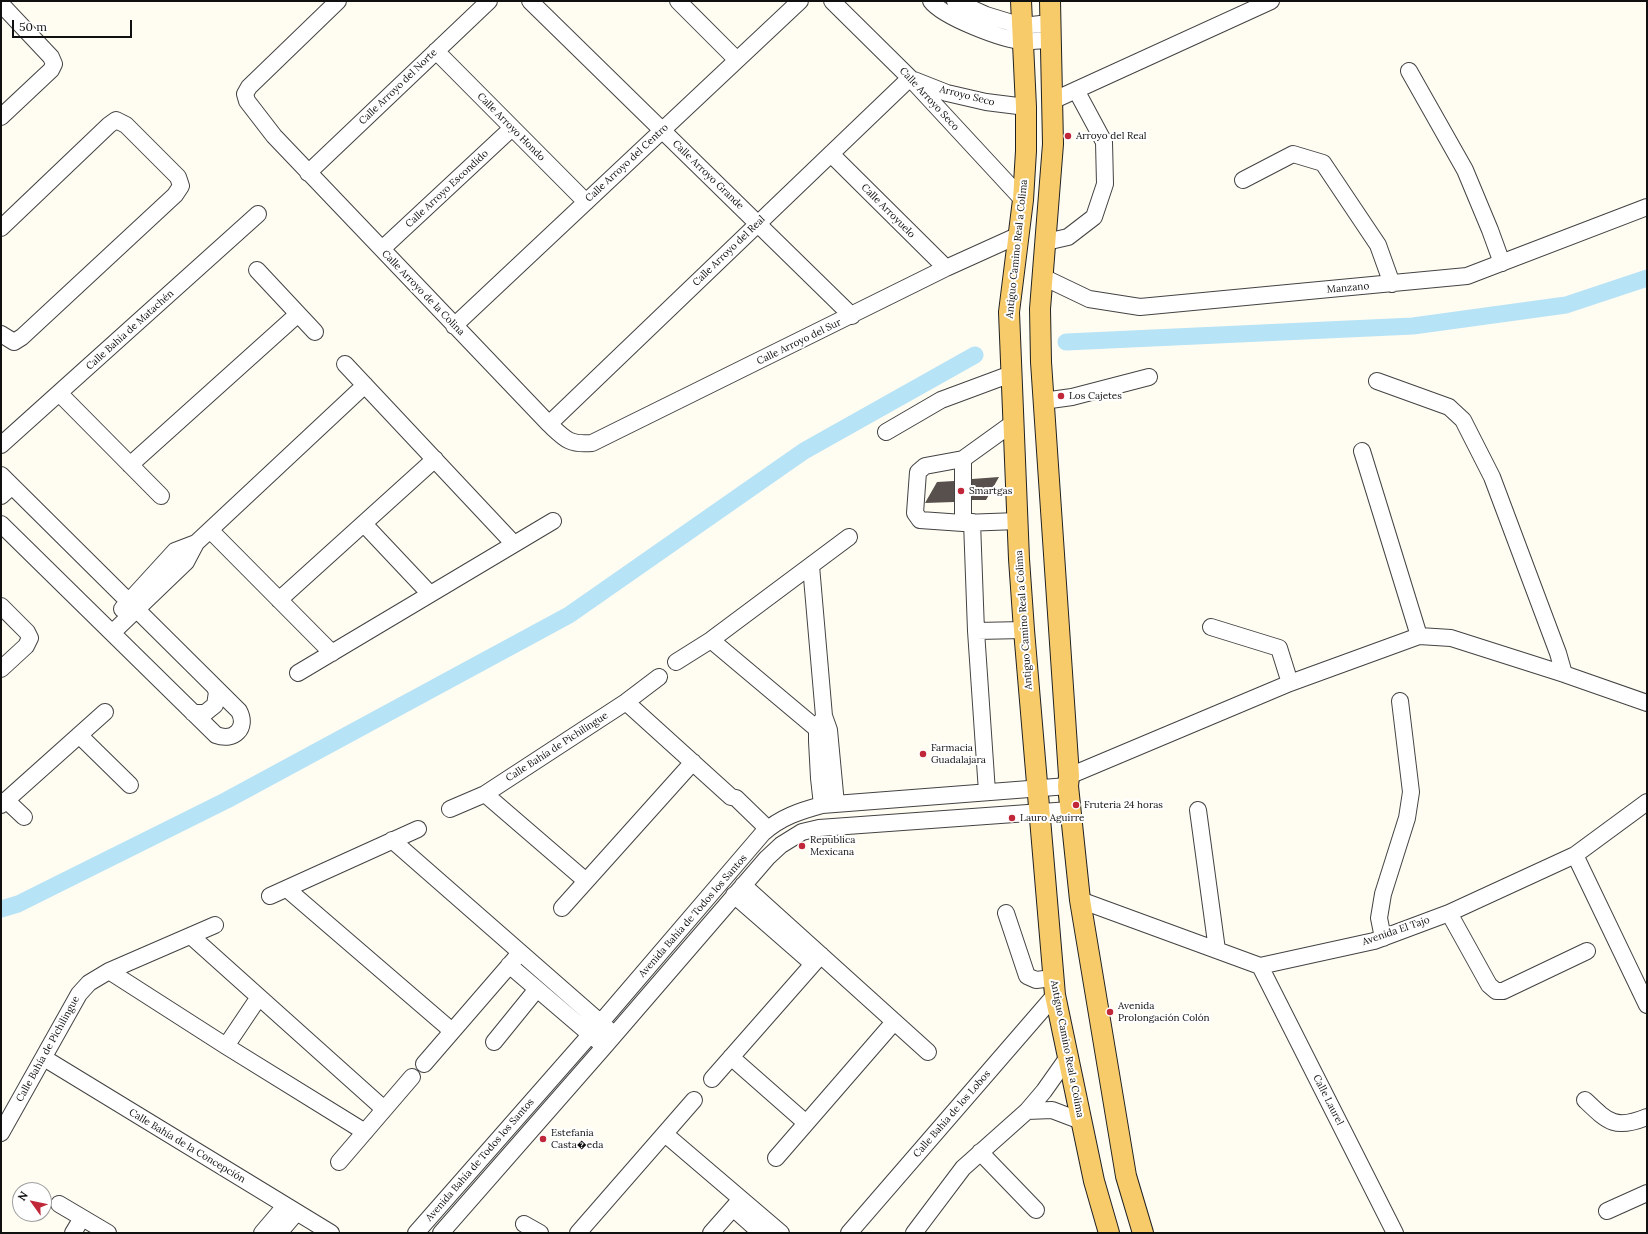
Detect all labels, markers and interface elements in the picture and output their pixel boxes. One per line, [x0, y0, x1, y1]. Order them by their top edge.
scale bar [14, 12, 134, 38]
text: 50 m [19, 19, 47, 34]
street label: Calle Arroyo del Norte [357, 47, 439, 127]
street label: Calle Arroyo Seco [897, 65, 961, 133]
street label: Arroyo Seco [938, 83, 996, 109]
street label: Calle Arroyo Hondo [474, 90, 548, 164]
street label: Calle Arroyo del Centro [583, 121, 671, 205]
place label: Arroyo del Real [1076, 130, 1147, 142]
marker: Arroyo del Real [1063, 131, 1073, 141]
street label: Calle Arroyo Grande [670, 138, 746, 212]
street label: Calle Arroyo Escondido [403, 148, 491, 230]
street label: Antiguo Camino Real a Colima [1004, 179, 1030, 319]
street label: Calle Arroyuelo [858, 181, 918, 241]
street label: Calle Arroyo del Real [690, 213, 768, 289]
street label: Calle Arroyo de la Colina [379, 248, 467, 338]
street label: Manzano [1326, 280, 1370, 296]
street label: Calle Bahía de Matachén [84, 287, 176, 373]
street label: Calle Arroyo del Sur [755, 316, 843, 368]
place label: Los Cajetes [1069, 390, 1122, 402]
marker: Los Cajetes [1056, 391, 1066, 401]
place label: Smartgas [969, 485, 1012, 497]
marker: Smartgas [956, 486, 966, 496]
street label: Antiguo Camino Real a Colima [1013, 550, 1035, 690]
street label: Calle Bahía de Pichilingue [504, 710, 610, 784]
place label: Farmacia Guadalajara [931, 742, 986, 766]
marker: Farmacia Guadalajara [918, 749, 928, 759]
place label: Fruteria 24 horas [1084, 799, 1163, 811]
marker: Fruteria 24 horas [1071, 800, 1081, 810]
place label: Lauro Aguirre [1020, 812, 1084, 824]
marker: Lauro Aguirre [1007, 813, 1017, 823]
place label: Republica Mexicana [810, 834, 855, 858]
marker: Republica Mexicana [797, 841, 807, 851]
street label: Avenida Bahía de Todos los Santos [636, 852, 750, 980]
street label: Avenida El Tajo [1361, 914, 1431, 948]
street label: Antiguo Camino Real a Colima [1048, 979, 1086, 1119]
street label: Calle Bahía de Pichilingue [14, 994, 82, 1104]
place label: Avenida Prolongación Colón [1118, 1000, 1210, 1024]
marker: Avenida Prolongación Colón [1105, 1007, 1115, 1017]
street label: Calle Bahía de los Lobos [911, 1068, 993, 1160]
street label: Calle Laurel [1310, 1073, 1346, 1127]
street label: Avenida Bahía de Todos los Santos [423, 1096, 537, 1224]
street label: Calle Bahía de la Concepción [127, 1106, 247, 1186]
place label: Estefania Casta�eda [551, 1127, 603, 1150]
marker: Estefania Casta�eda [538, 1134, 548, 1144]
north arrow [12, 1182, 52, 1222]
text: N [15, 1189, 31, 1203]

